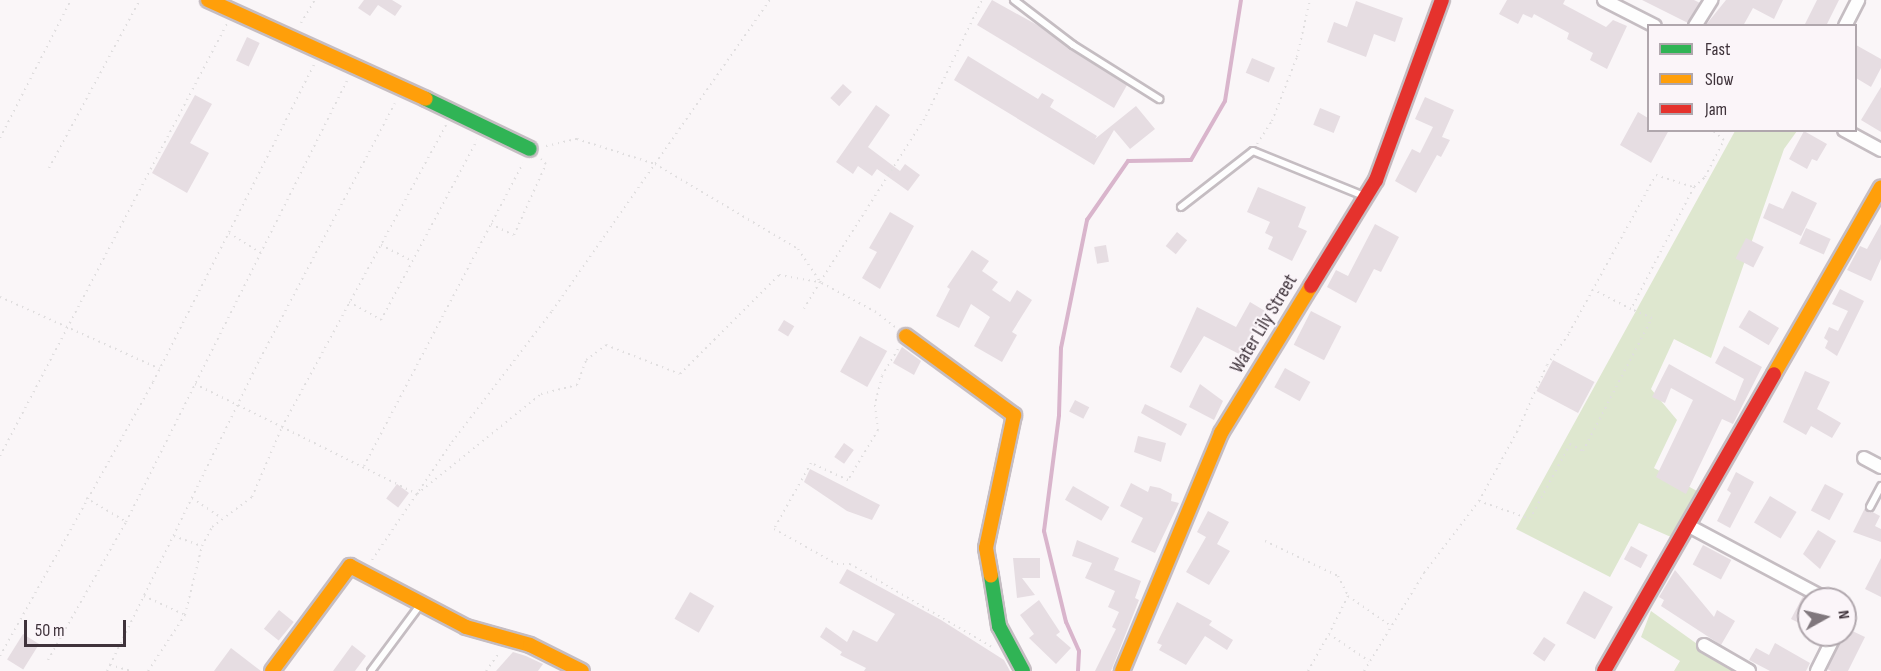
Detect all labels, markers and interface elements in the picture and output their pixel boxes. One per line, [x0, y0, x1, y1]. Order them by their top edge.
legend [1647, 24, 1857, 132]
text: Fast [1705, 39, 1730, 60]
text: Slow [1705, 69, 1734, 90]
text: Jam [1705, 99, 1727, 120]
street label: Water Lily Street [1225, 270, 1303, 378]
north arrow [1797, 587, 1857, 647]
scale bar [27, 608, 129, 646]
text: N [1833, 609, 1853, 620]
text: 50 m [35, 620, 65, 641]

